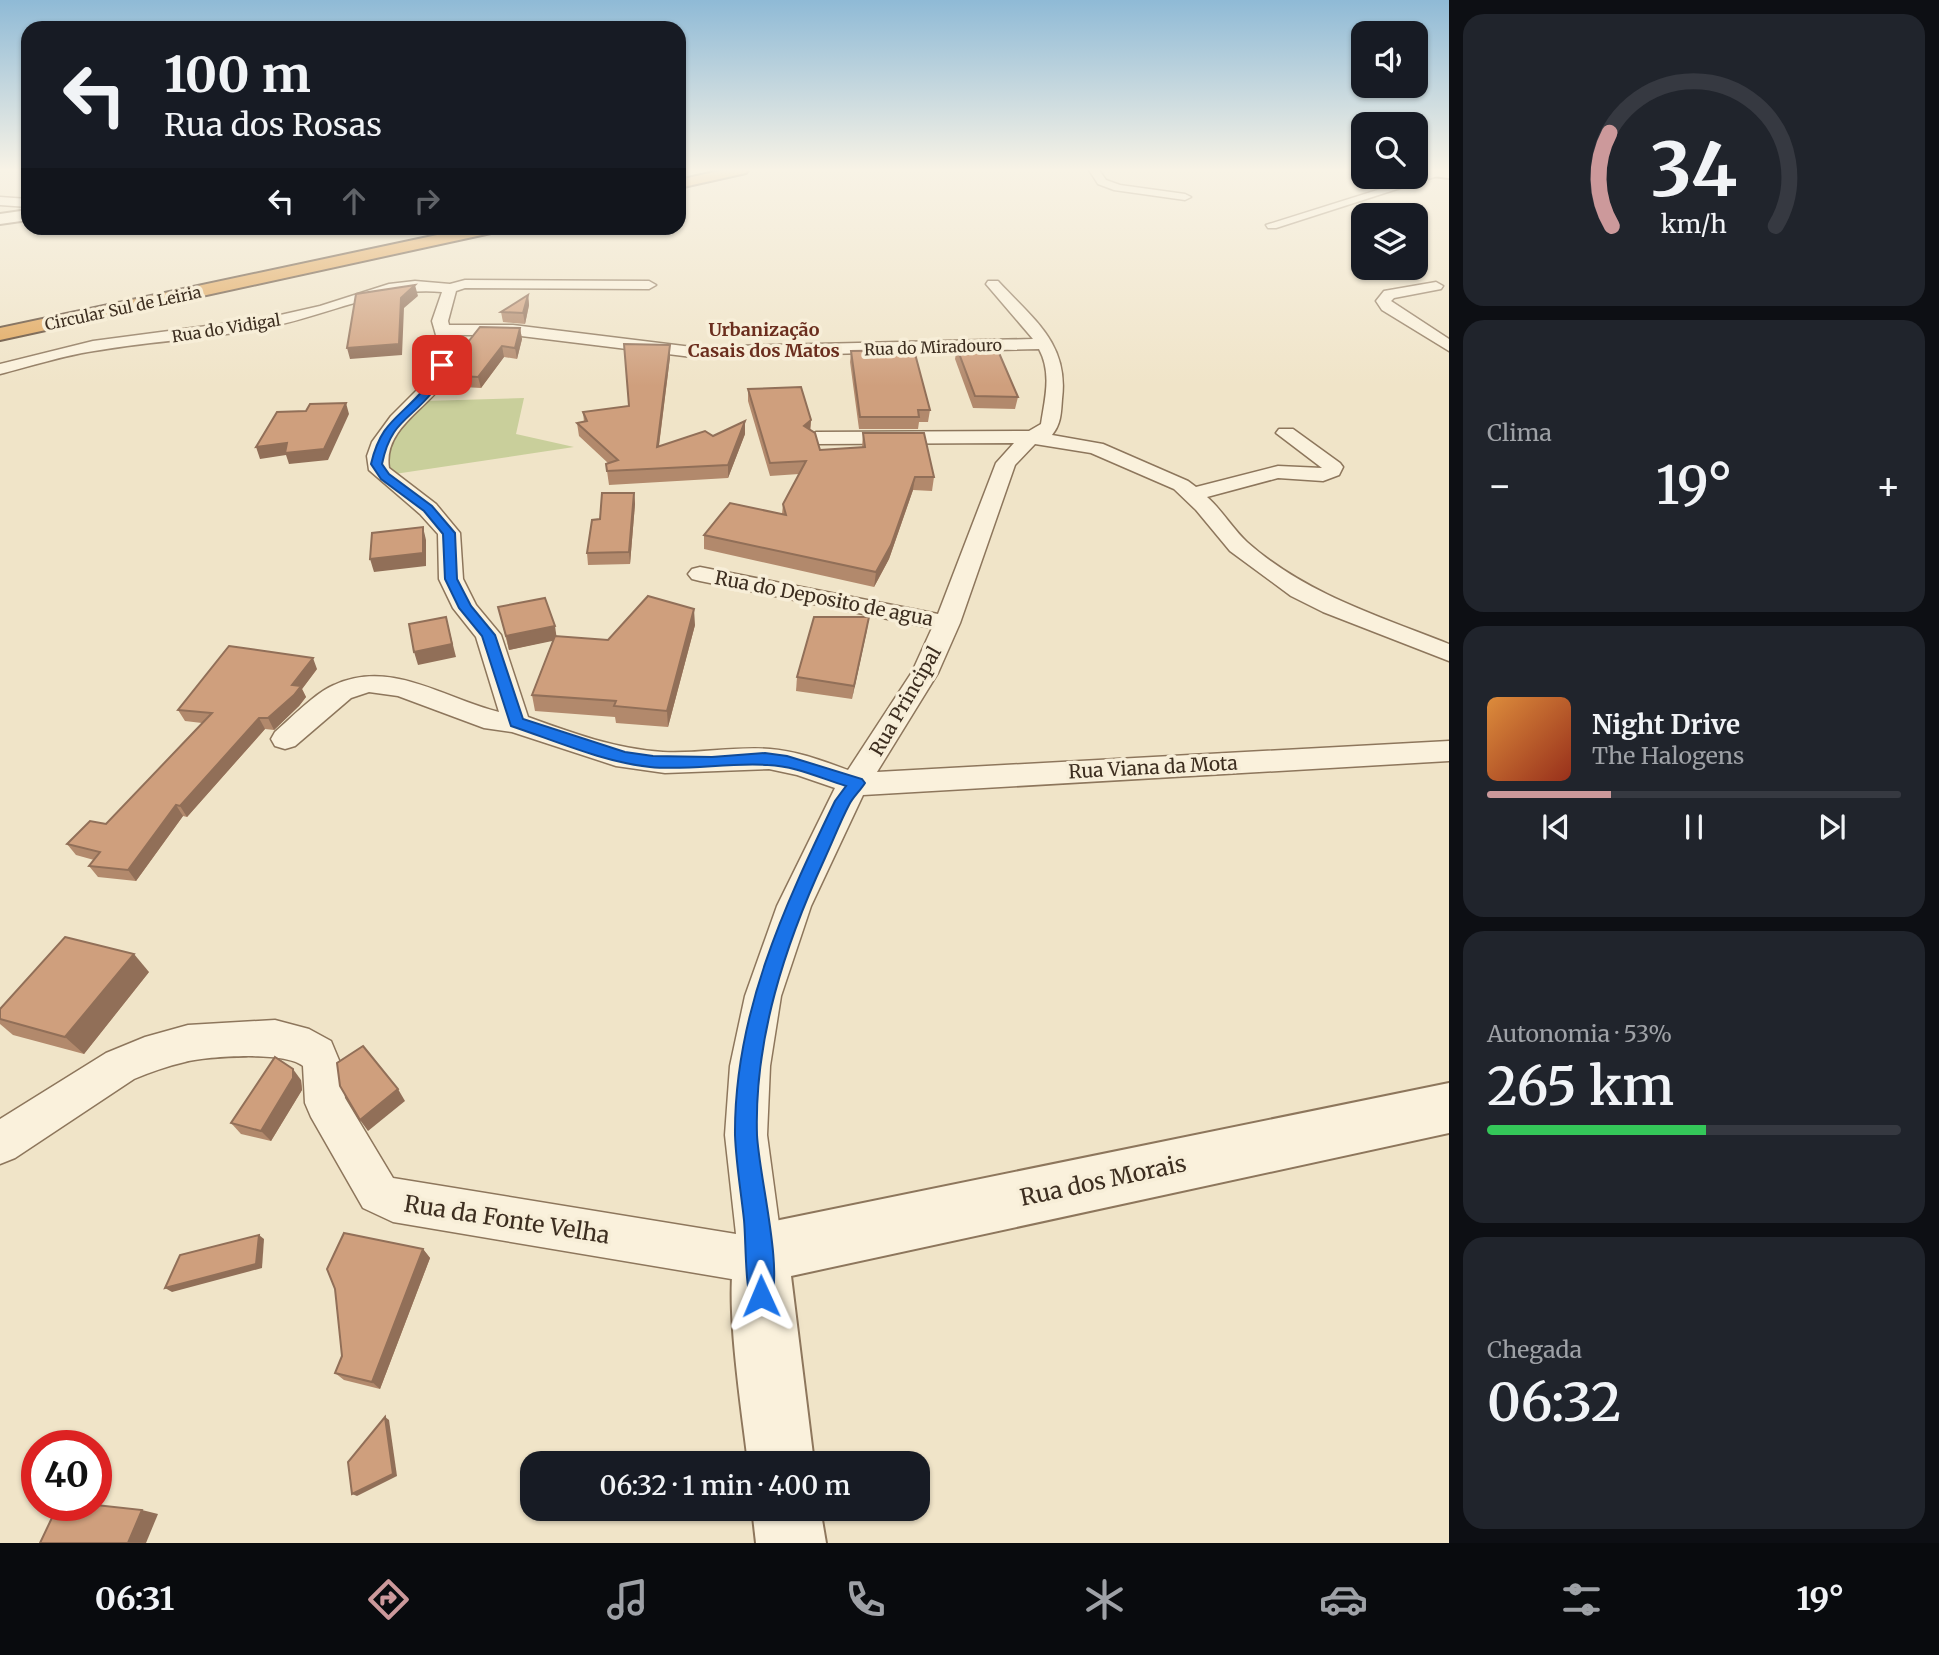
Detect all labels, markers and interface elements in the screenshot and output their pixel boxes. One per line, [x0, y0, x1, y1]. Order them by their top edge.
map controls [1351, 21, 1428, 280]
button: sound [1351, 21, 1428, 98]
text: 100 m [164, 44, 311, 105]
icon: left [49, 49, 140, 140]
text: Rua dos Rosas [164, 105, 382, 145]
button: search [1351, 112, 1428, 189]
text: 34 [1650, 124, 1738, 216]
icon: left [262, 182, 300, 220]
icon: ahead [335, 182, 373, 220]
icon: right [408, 182, 446, 220]
button: layers [1351, 203, 1428, 280]
text: km/h [1661, 208, 1727, 240]
street label: Circular Sul de Leiria [43, 282, 203, 334]
street label: Rua do Vidigal [170, 310, 282, 346]
district label: Urbanização Casais dos Matos [688, 318, 840, 362]
pin [412, 335, 472, 395]
street label: Rua do Miradouro [864, 335, 1002, 359]
icon: arrive [423, 346, 461, 384]
text: Clima [1487, 418, 1552, 447]
text: 19° [1656, 453, 1732, 518]
text: − [1487, 462, 1512, 509]
text: + [1876, 462, 1901, 509]
street label: Rua do Deposito de agua [713, 565, 935, 631]
street label: Rua Principal [864, 642, 946, 760]
text: Night Drive [1592, 708, 1740, 741]
text: The Halogens [1592, 741, 1744, 770]
street label: Rua Viana da Mota [1068, 751, 1238, 783]
icon: previous [1537, 808, 1575, 846]
icon: pause [1675, 808, 1713, 846]
icon: next [1813, 808, 1851, 846]
text: Autonomia · 53% [1487, 1019, 1672, 1048]
text: 265 km [1487, 1054, 1674, 1119]
street label: Rua dos Morais [1017, 1148, 1189, 1212]
street label: Rua da Fonte Velha [402, 1188, 612, 1250]
position arrow [724, 1259, 798, 1333]
text: Chegada [1487, 1335, 1582, 1364]
text: 06:32 [1487, 1370, 1621, 1435]
speed limit sign: 40 [21, 1430, 112, 1521]
text: 06:32 · 1 min · 400 m [600, 1469, 850, 1502]
icon: directions [364, 1575, 413, 1624]
icon: music [603, 1575, 652, 1624]
icon: phone [841, 1575, 890, 1624]
icon: climate [1080, 1575, 1129, 1624]
icon: car [1319, 1575, 1368, 1624]
icon: filters [1557, 1575, 1606, 1624]
text: 06:31 [95, 1579, 174, 1619]
text: 19° [1796, 1579, 1844, 1619]

